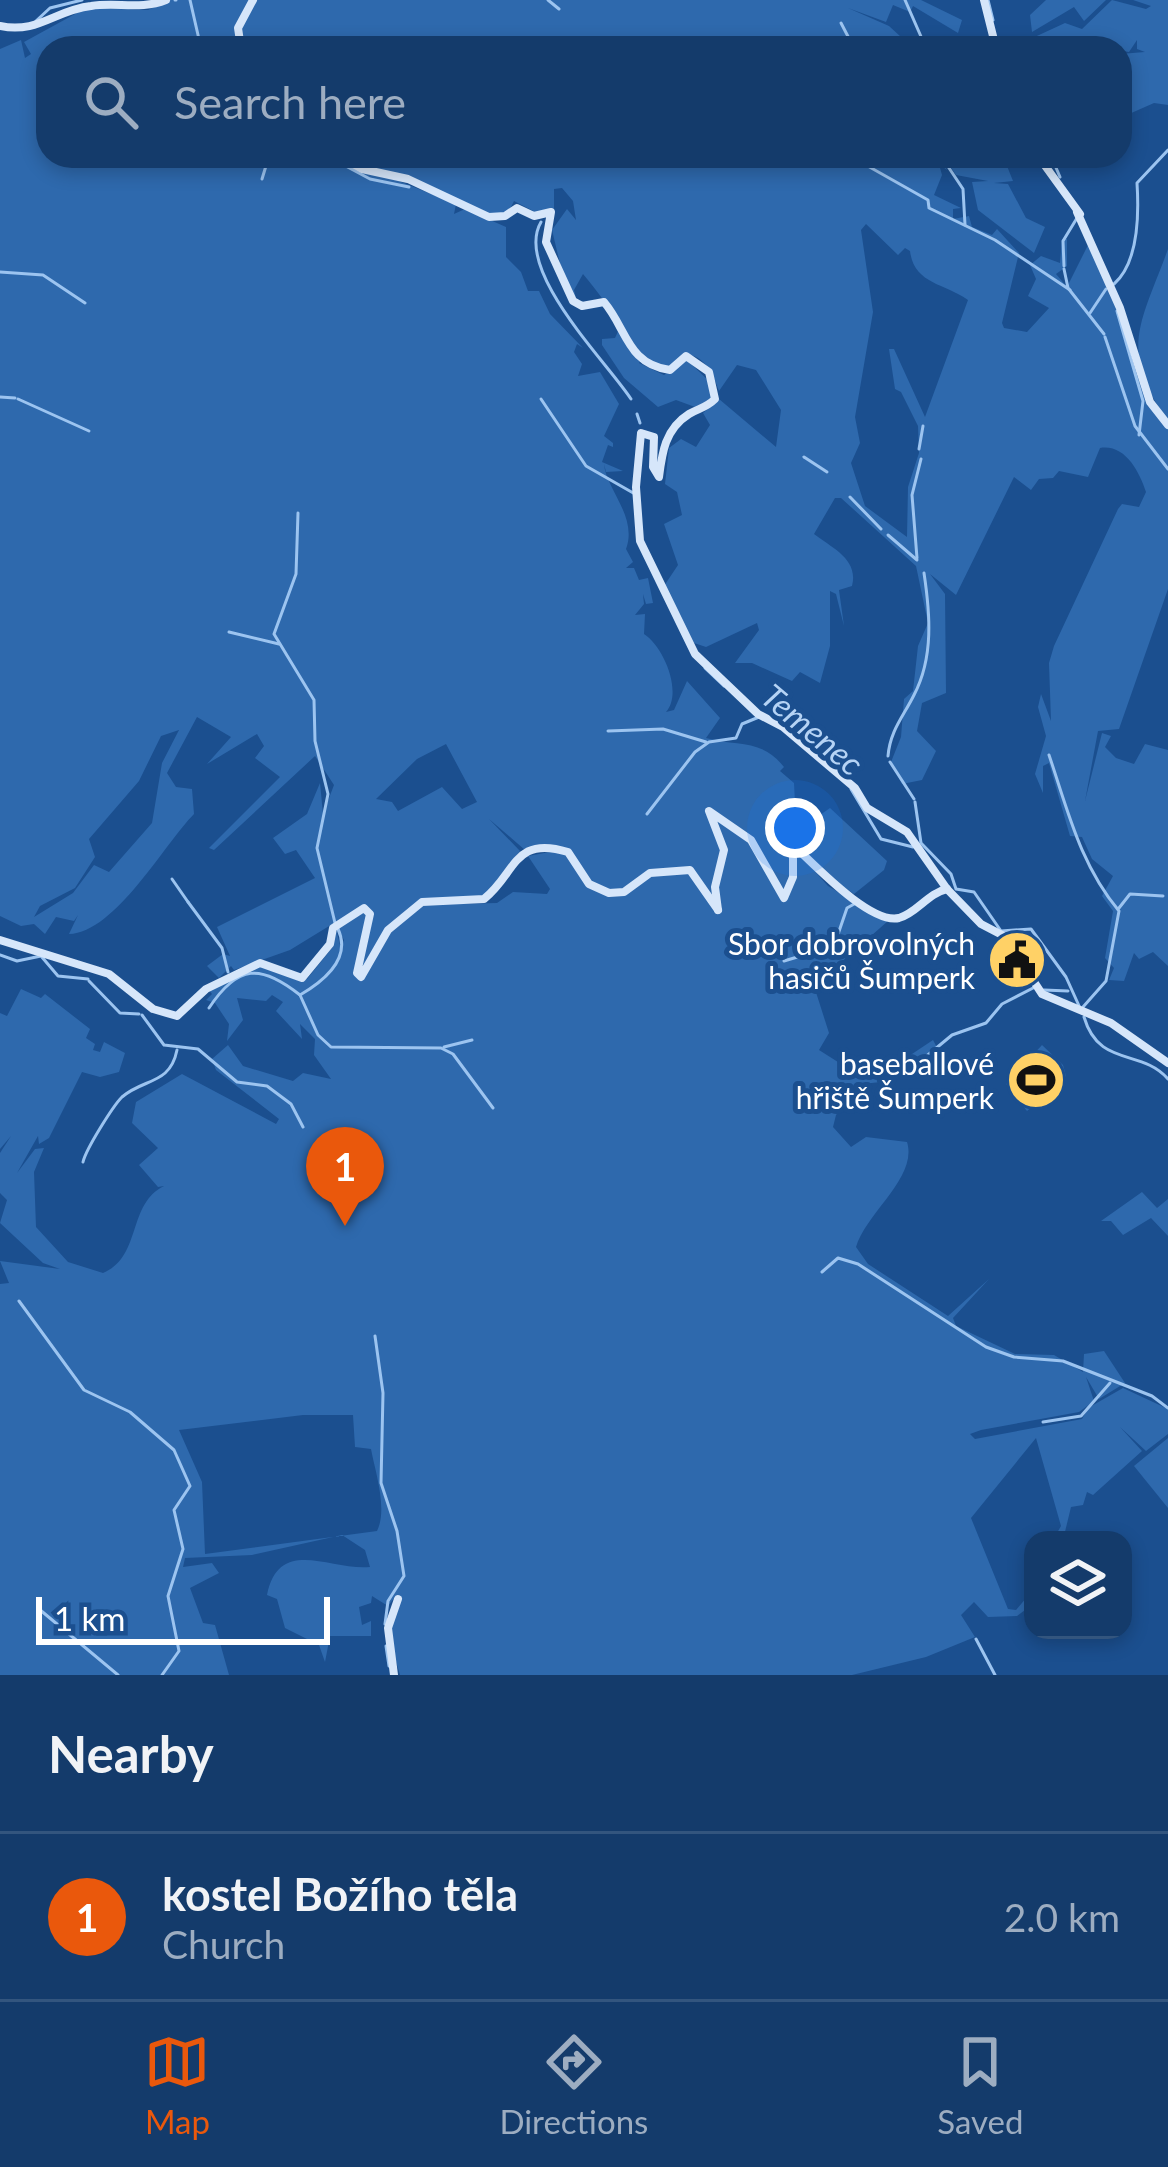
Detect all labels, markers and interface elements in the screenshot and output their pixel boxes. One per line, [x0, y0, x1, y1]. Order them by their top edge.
search box [36, 36, 1132, 168]
icon: search [78, 69, 144, 135]
text: Search here [174, 75, 406, 129]
water label: Temenec [754, 675, 872, 783]
your location [765, 798, 825, 858]
place label: Sbor dobrovolných hasičů Šumperk [728, 925, 976, 995]
public building icon: Sbor dobrovolných hasičů Šumperk [986, 929, 1048, 991]
place label: baseballové hřiště Šumperk [796, 1045, 995, 1115]
sports icon: baseballové hřiště Šumperk [1005, 1049, 1067, 1111]
pin: 1 [306, 1127, 384, 1226]
map controls [1024, 1531, 1132, 1639]
button: layers [1024, 1531, 1132, 1639]
scale bar [36, 1591, 330, 1644]
text: 1 km [54, 1598, 126, 1638]
text: Nearby [48, 1723, 214, 1784]
text: kostel Božího těla [162, 1867, 518, 1921]
text: 1 [76, 1894, 98, 1940]
text: 2.0 km [1004, 1894, 1120, 1940]
text: Church [162, 1921, 285, 1967]
tab: Map [144, 2029, 210, 2141]
tab: Directions [499, 2029, 648, 2141]
tab: Saved [937, 2029, 1024, 2141]

